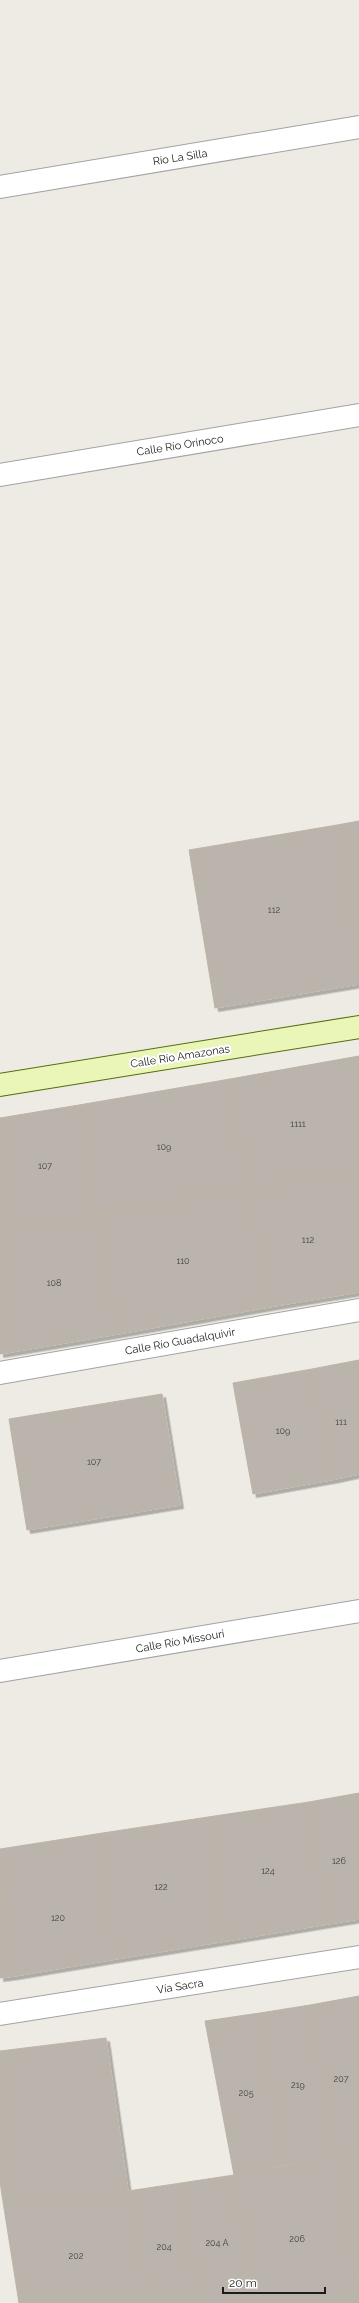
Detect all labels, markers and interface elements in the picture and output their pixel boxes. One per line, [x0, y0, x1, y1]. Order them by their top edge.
street label: Río La Silla [152, 147, 208, 168]
street label: Calle Río Orinoco [136, 432, 225, 459]
house number: 112 [268, 905, 281, 915]
street label: Calle Río Amazonas [129, 1042, 231, 1071]
house number: 1111 [290, 1119, 306, 1129]
house number: 109 [157, 1142, 171, 1152]
house number: 107 [38, 1161, 52, 1171]
house number: 112 [302, 1235, 315, 1245]
house number: 110 [176, 1256, 190, 1266]
house number: 108 [47, 1278, 61, 1288]
street label: Calle Río Guadalquivir [124, 1325, 236, 1358]
house number: 111 [335, 1417, 347, 1427]
house number: 109 [276, 1426, 290, 1436]
house number: 107 [87, 1457, 101, 1467]
street label: Calle Río Missouri [135, 1627, 225, 1656]
house number: 126 [332, 1856, 347, 1866]
house number: 124 [261, 1866, 275, 1876]
house number: 122 [154, 1882, 168, 1892]
house number: 120 [51, 1913, 66, 1923]
street label: Vía Sacra [156, 1976, 204, 1997]
house number: 207 [334, 2074, 349, 2084]
house number: 219 [291, 2080, 305, 2090]
house number: 205 [238, 2088, 254, 2098]
house number: 206 [289, 2234, 305, 2244]
house number: 204 A [205, 2238, 229, 2248]
house number: 204 [156, 2242, 172, 2252]
house number: 202 [69, 2251, 84, 2261]
scale bar [223, 2269, 325, 2295]
text: 20 m [229, 2276, 257, 2290]

